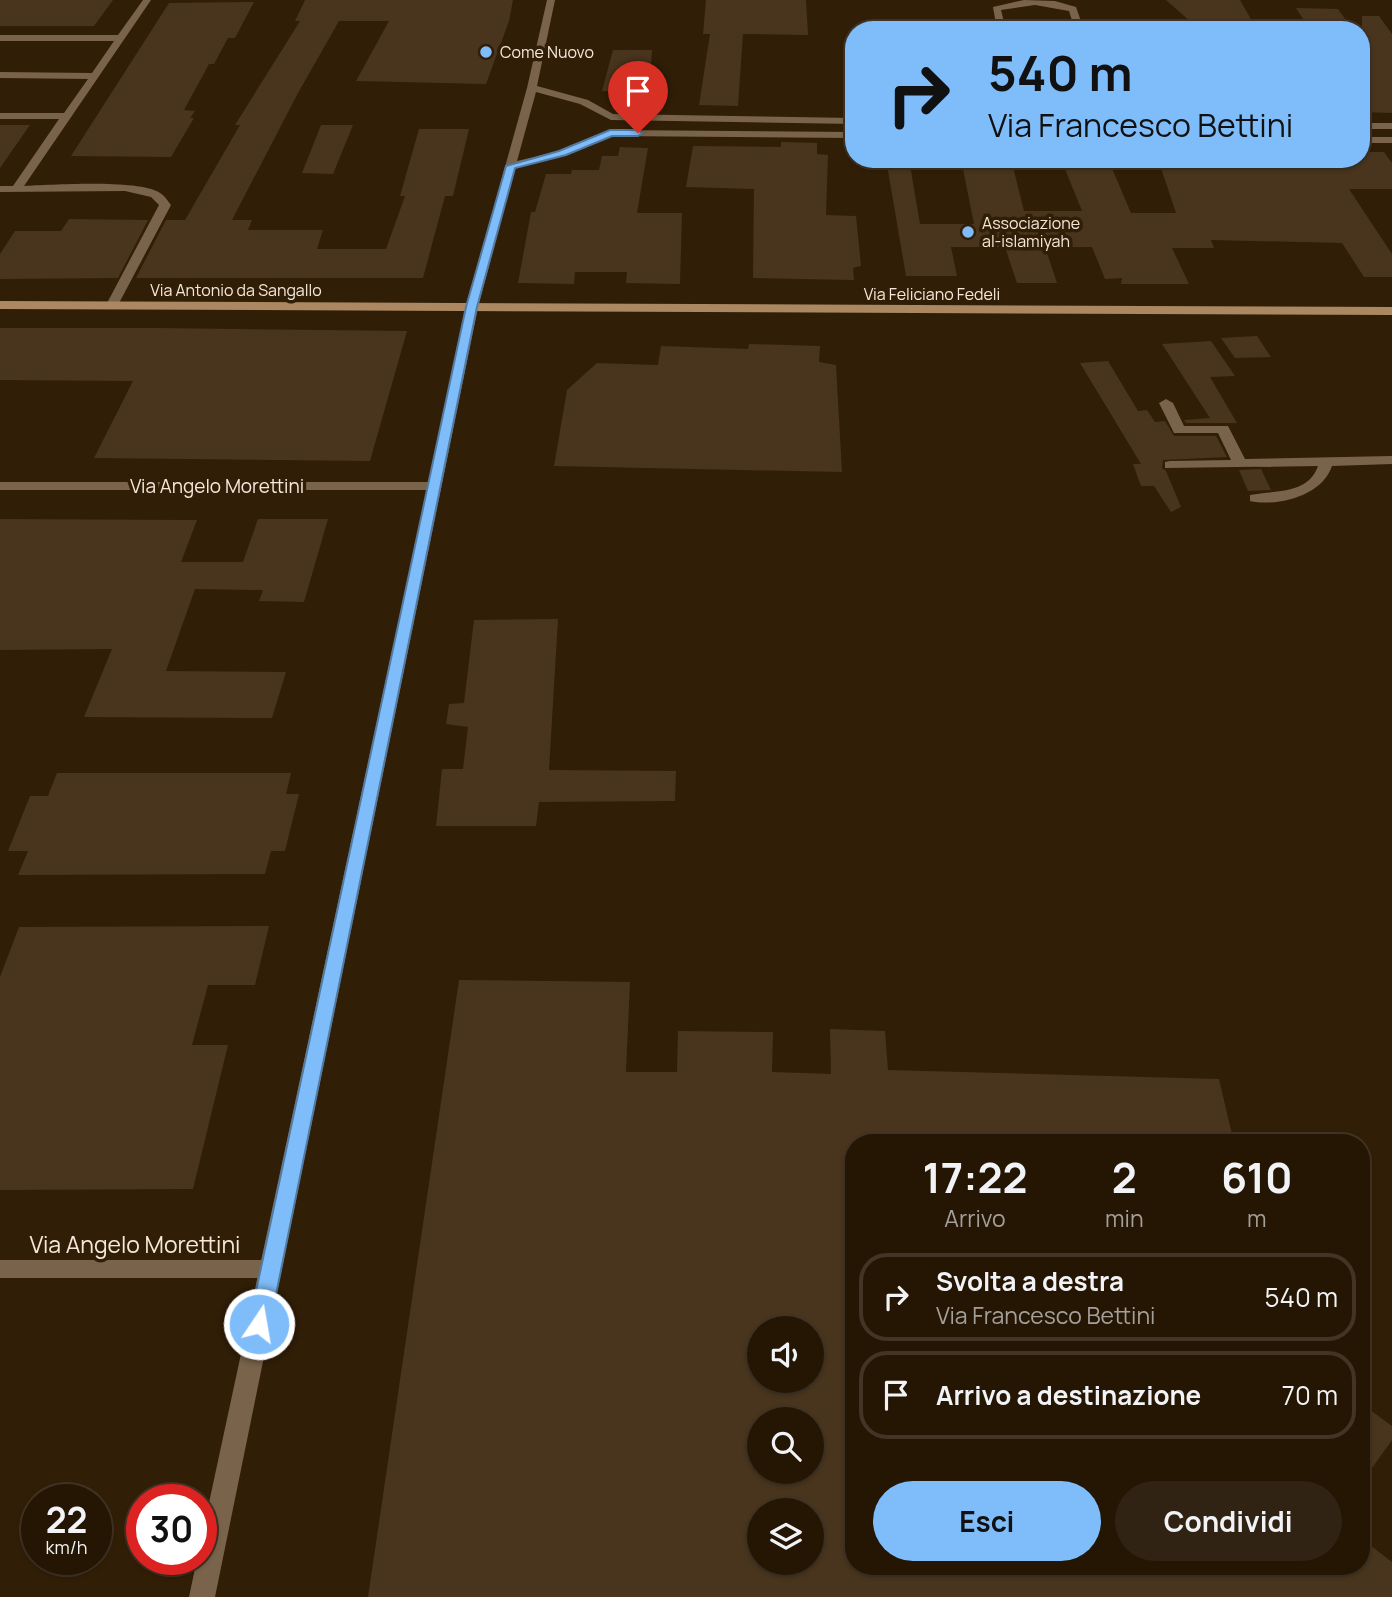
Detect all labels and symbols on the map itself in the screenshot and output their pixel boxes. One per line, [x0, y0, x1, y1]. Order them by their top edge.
place label: Come Nuovo [500, 41, 594, 63]
marker: Come Nuovo [478, 44, 494, 60]
pin [608, 61, 668, 133]
place label: Associazione al-islamiyah [982, 212, 1080, 252]
marker: Associazione al-islamiyah [960, 224, 976, 240]
street label: Via Antonio da Sangallo [150, 279, 322, 301]
street label: Via Feliciano Fedeli [864, 283, 1000, 305]
street label: Via Angelo Morettini [130, 473, 304, 499]
street label: Via Angelo Morettini [30, 1228, 240, 1260]
position arrow [222, 1287, 296, 1361]
speed limit sign: 30 [126, 1484, 217, 1575]

